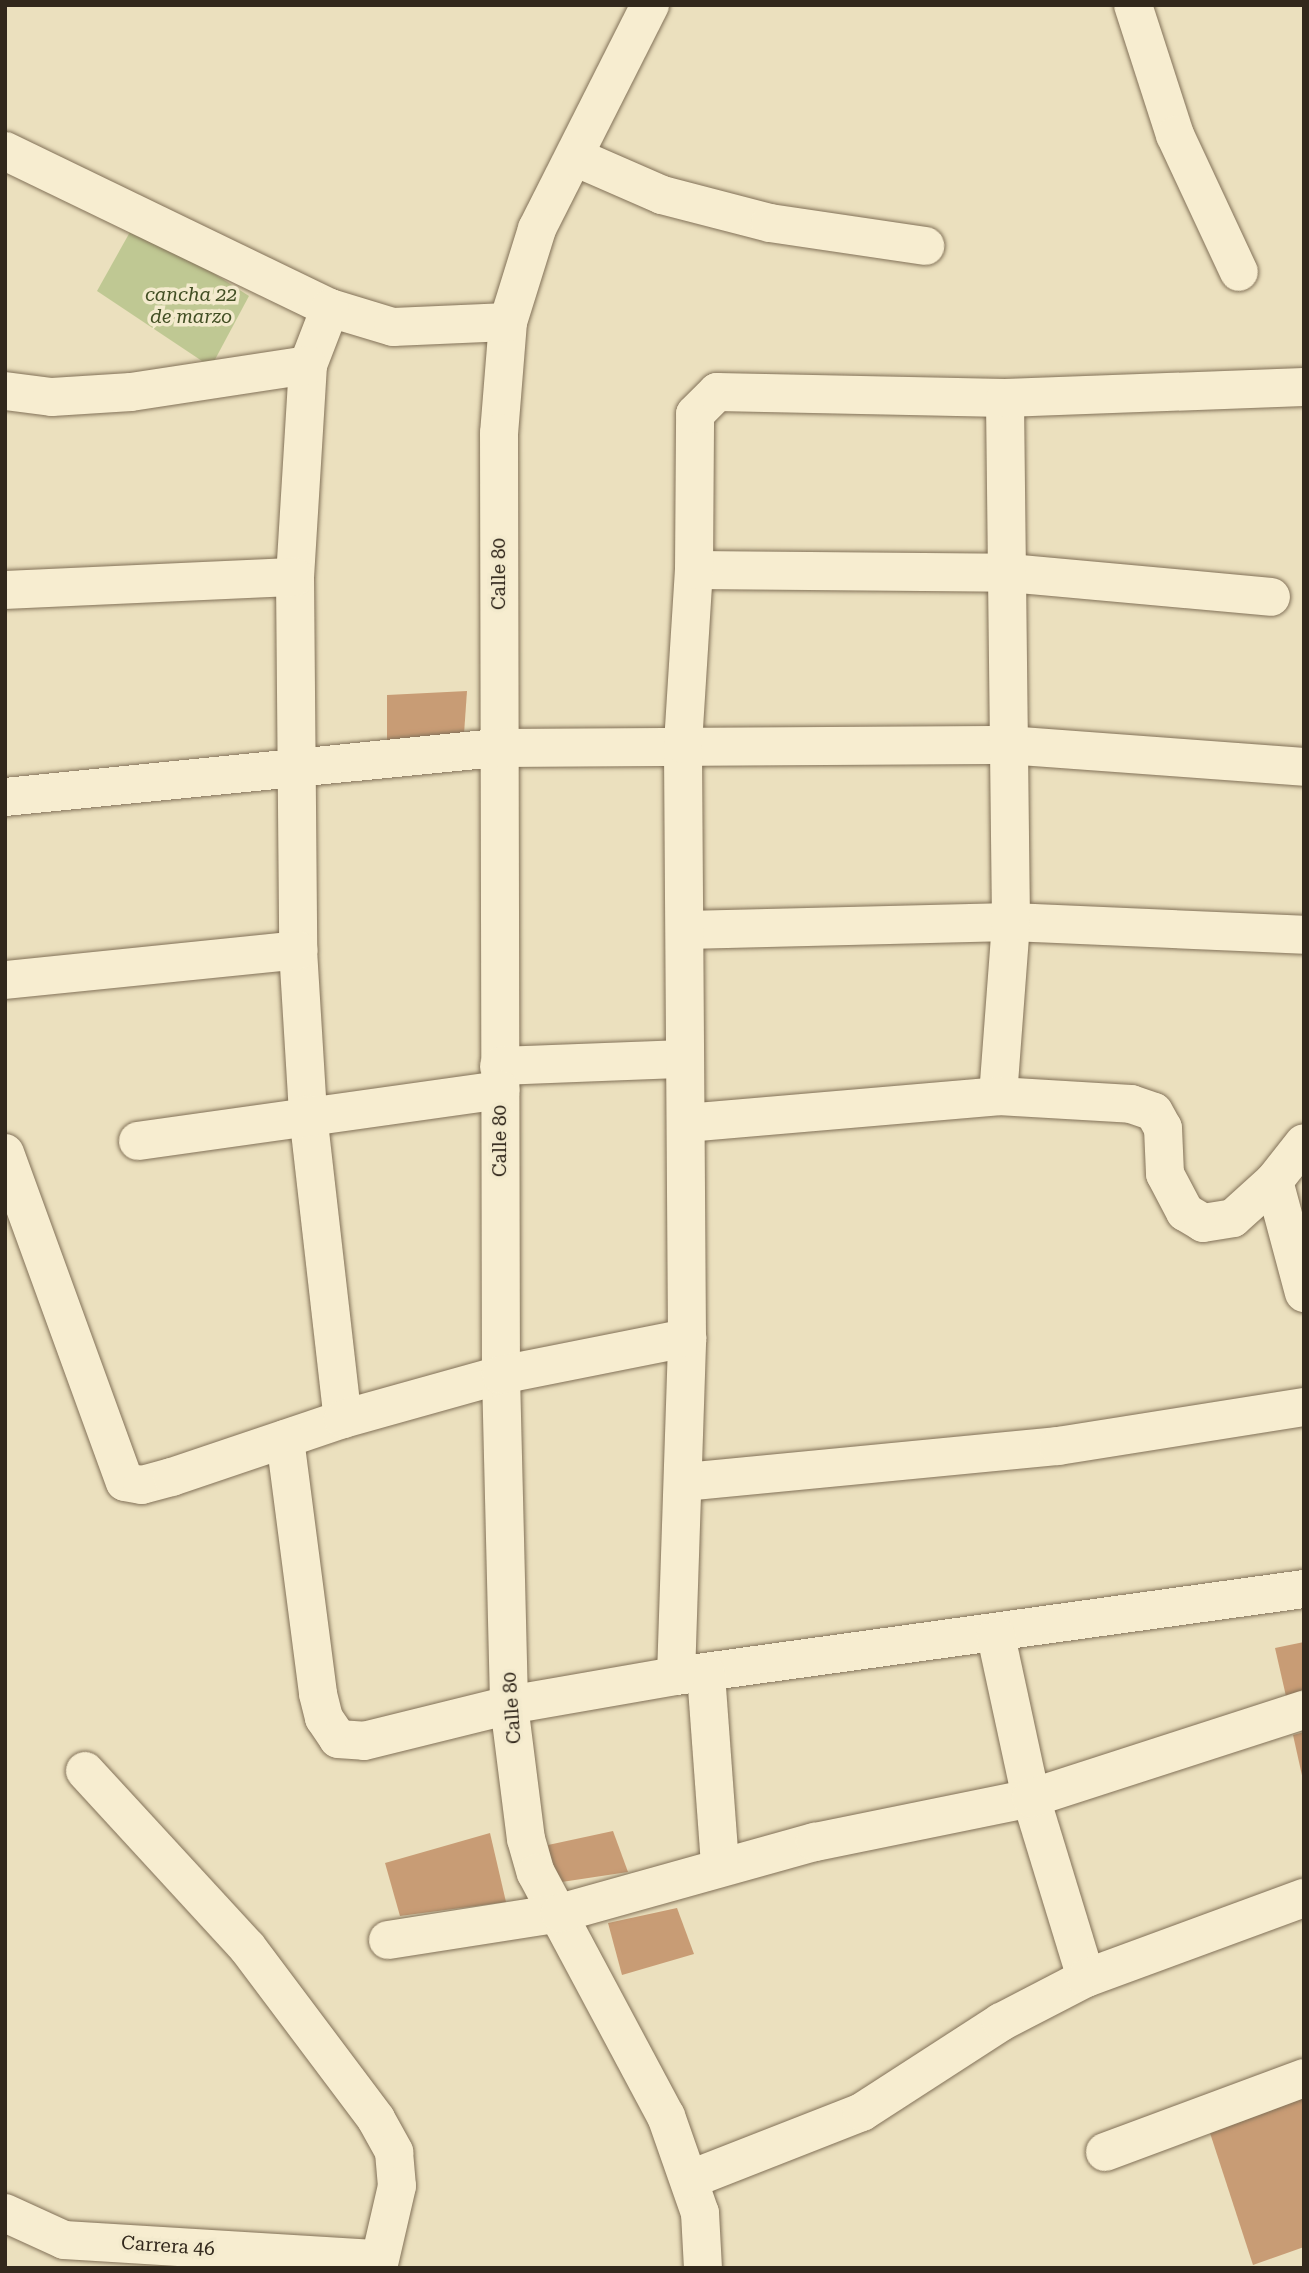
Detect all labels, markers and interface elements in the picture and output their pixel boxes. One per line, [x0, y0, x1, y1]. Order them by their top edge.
park label: cancha 22 de marzo [145, 284, 237, 328]
street label: Calle 80 [488, 538, 510, 610]
street label: Calle 80 [489, 1105, 511, 1177]
street label: Calle 80 [498, 1671, 526, 1745]
street label: Carrera 46 [120, 2231, 216, 2261]

